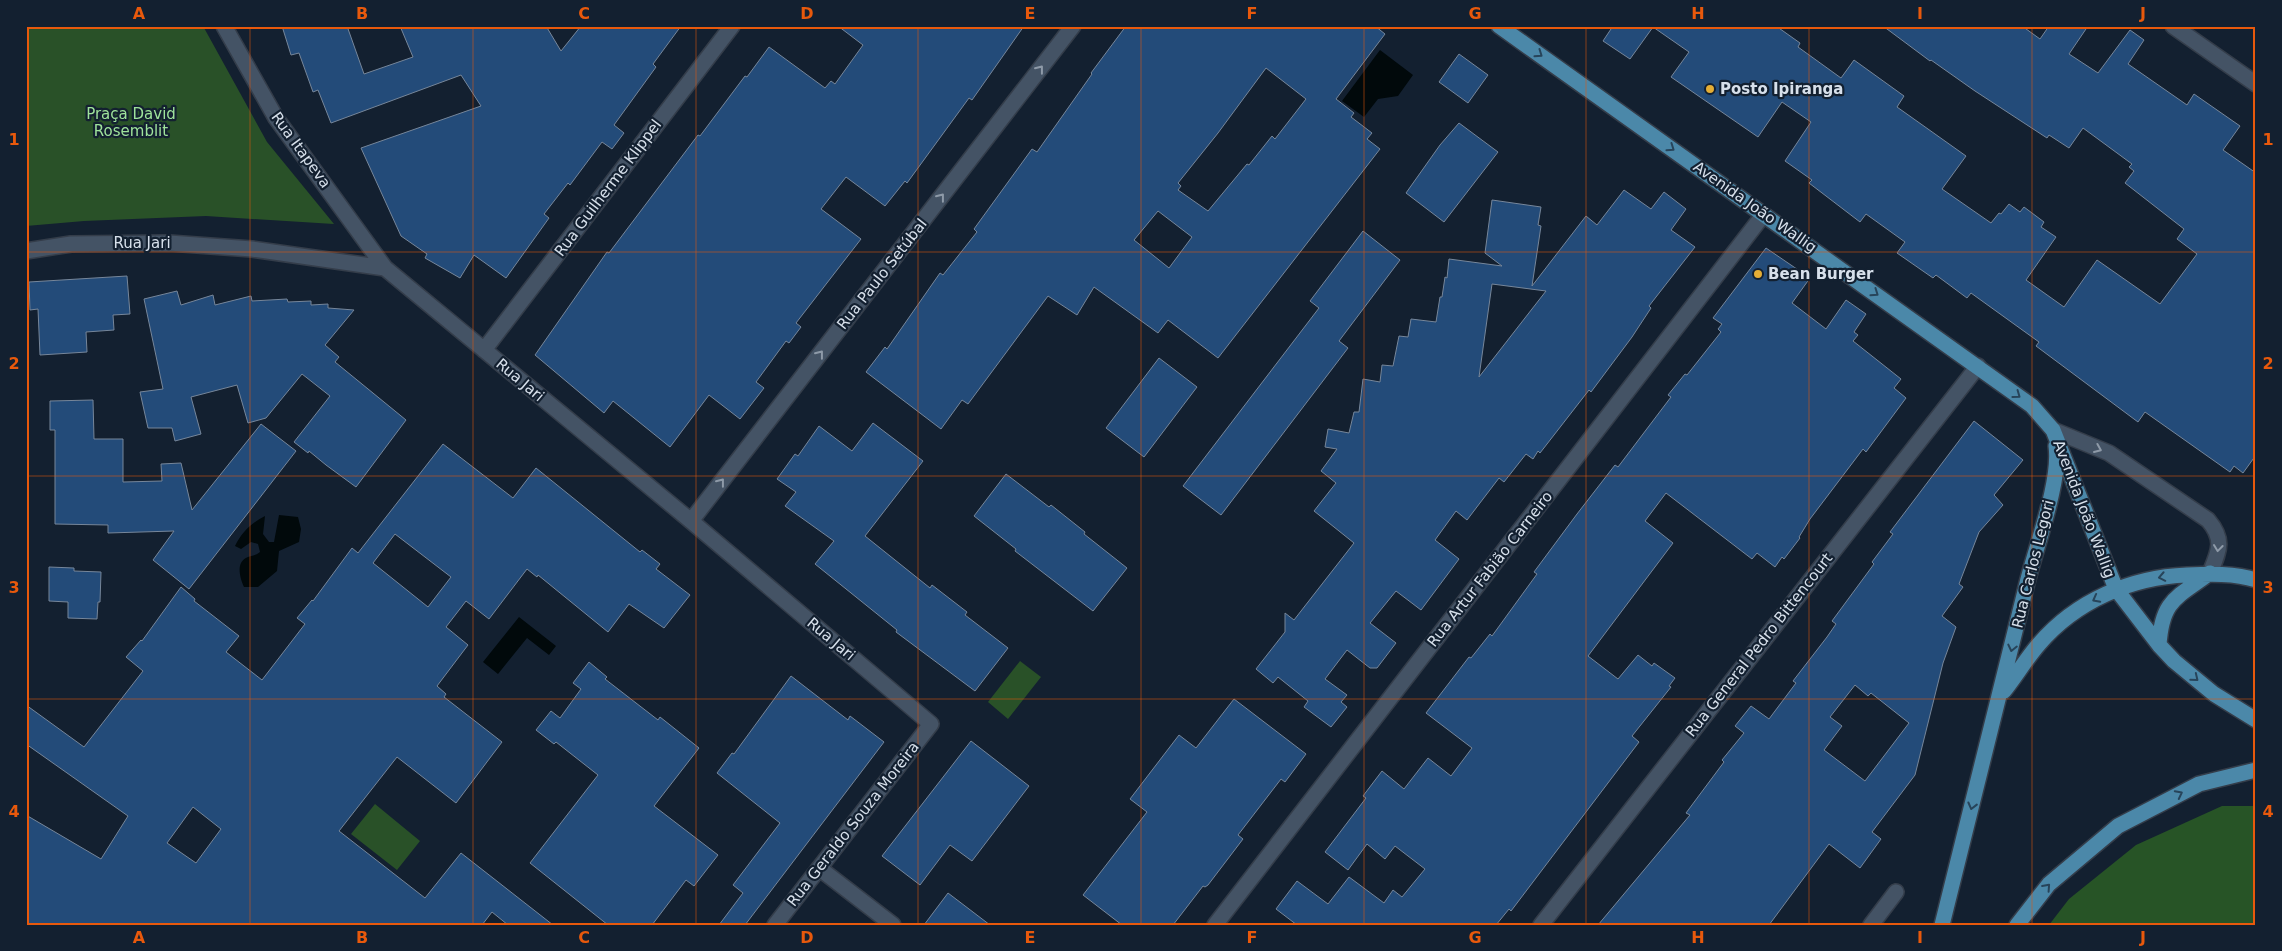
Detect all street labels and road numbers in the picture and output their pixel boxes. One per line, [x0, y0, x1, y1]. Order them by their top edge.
street label: Rua Itapeva [267, 108, 335, 192]
street label: Rua Guilherme Klippel [551, 116, 665, 260]
street label: Avenida João Wallig [1690, 158, 1820, 256]
street label: Rua Paulo Setúbal [833, 215, 931, 333]
street label: Rua Jari [113, 234, 171, 252]
street label: Rua Jari [492, 355, 548, 405]
street label: Avenida João Wallig [2049, 437, 2119, 581]
street label: Rua Artur Fabião Carneiro [1424, 488, 1556, 650]
street label: Rua Carlos Legori [2008, 498, 2058, 630]
street label: Rua General Pedro Bittencourt [1682, 550, 1836, 740]
street label: Rua Jari [803, 614, 859, 664]
street label: Rua Geraldo Souza Moreira [783, 738, 923, 910]

